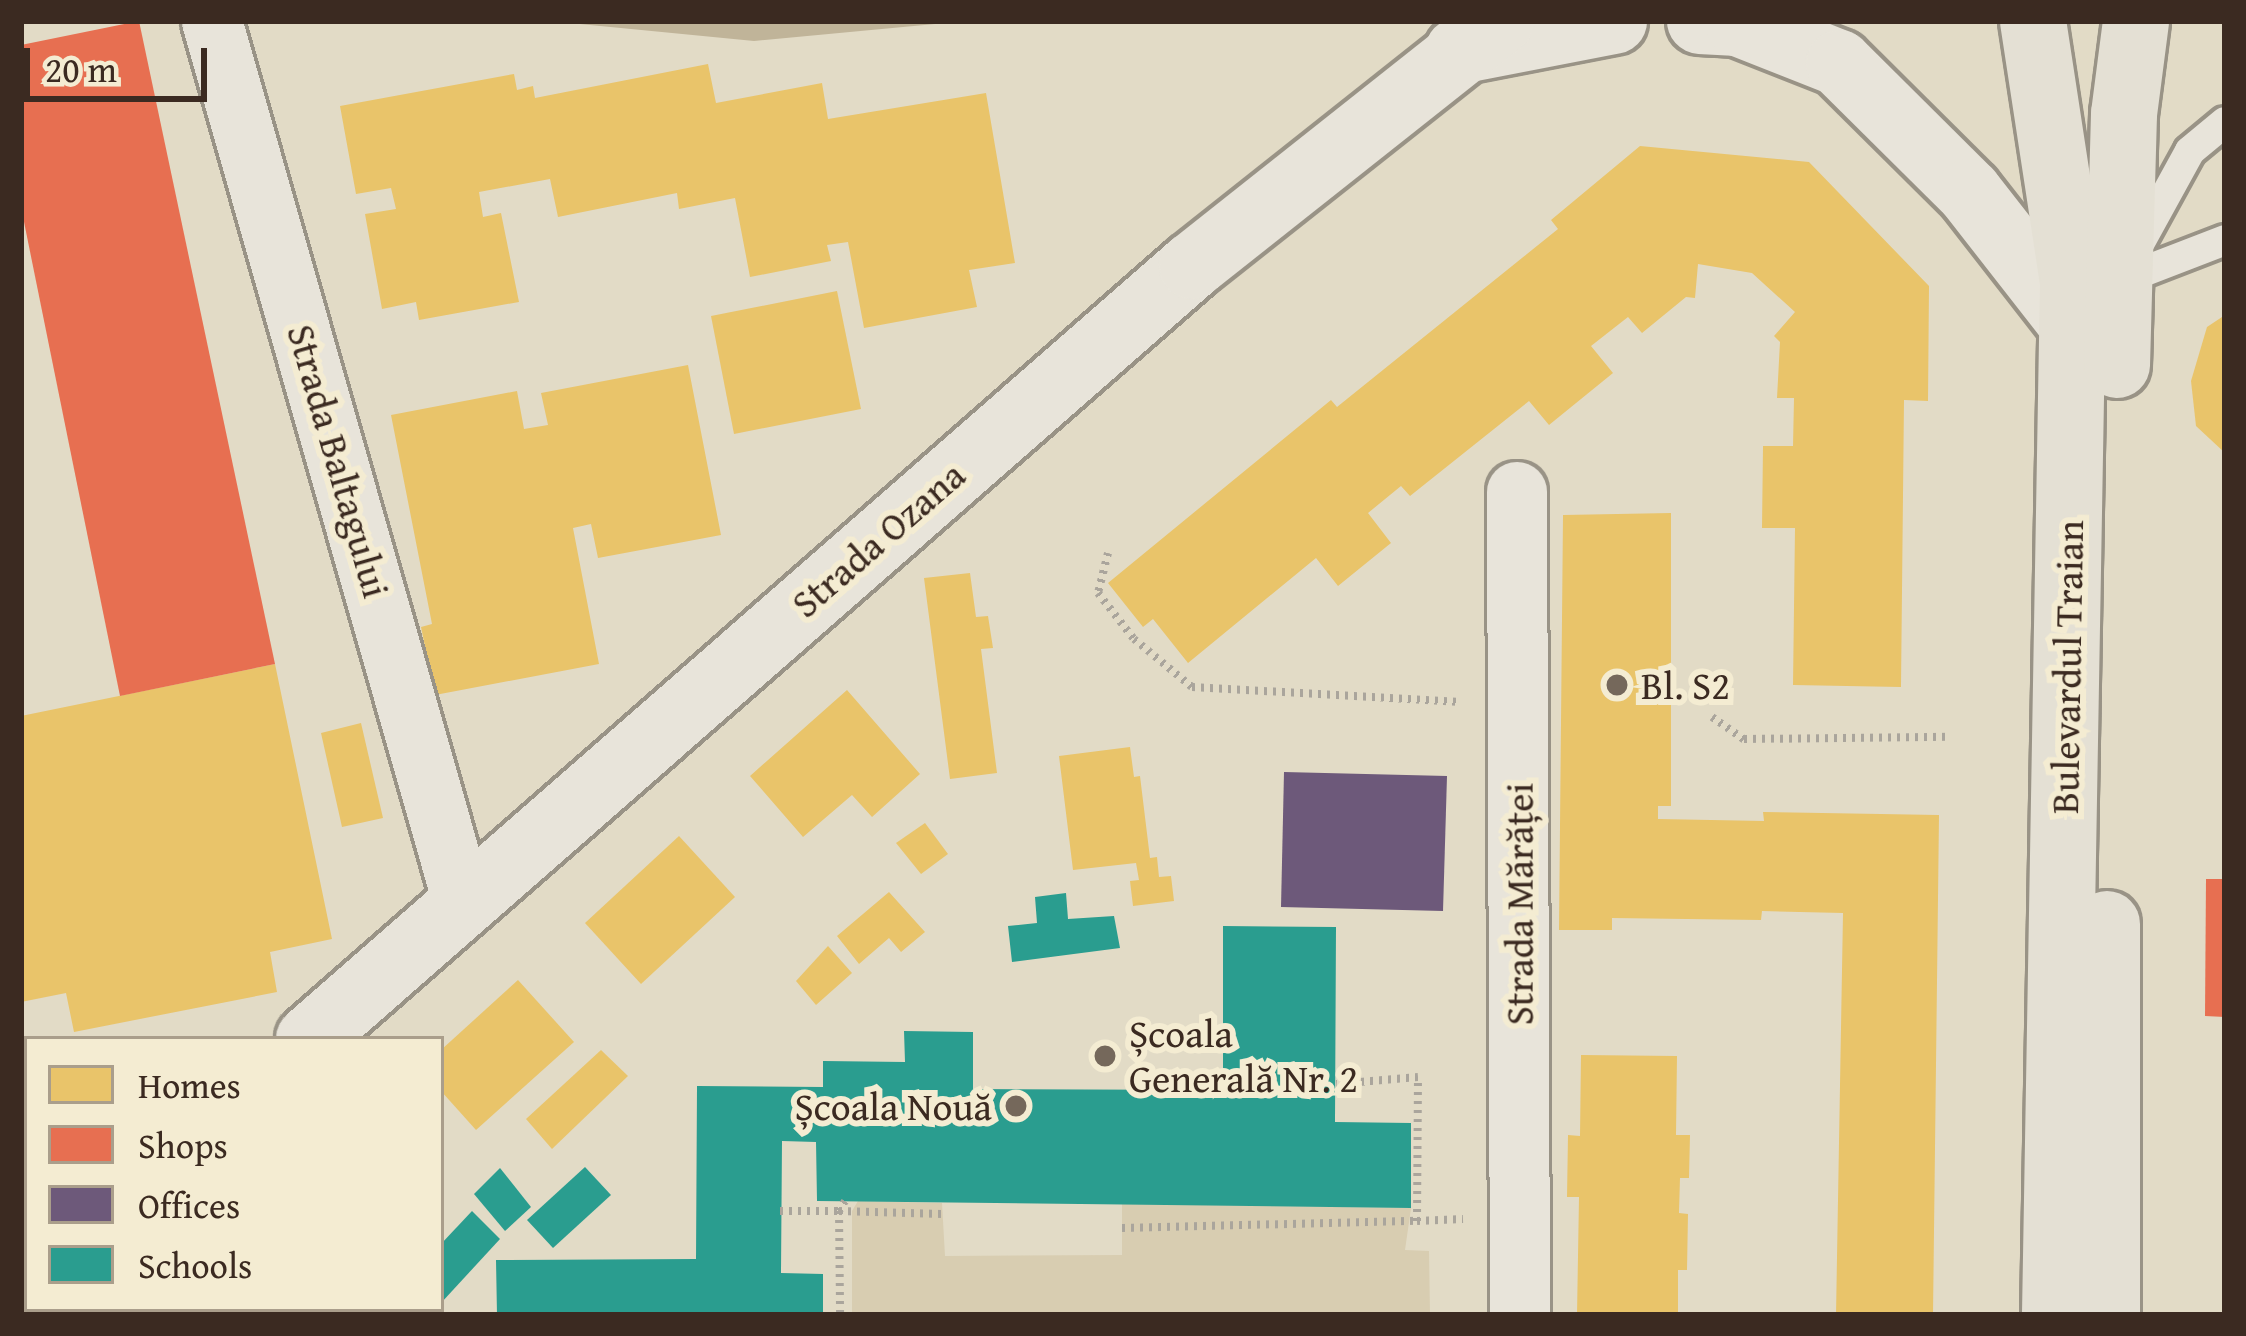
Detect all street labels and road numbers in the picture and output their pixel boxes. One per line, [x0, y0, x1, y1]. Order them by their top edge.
street label: Strada Baltagului [278, 319, 400, 603]
street label: Strada Ozana [782, 451, 974, 627]
street label: Bulevardul Traian [2041, 520, 2093, 814]
street label: Strada Mărăței [1496, 783, 1542, 1025]

